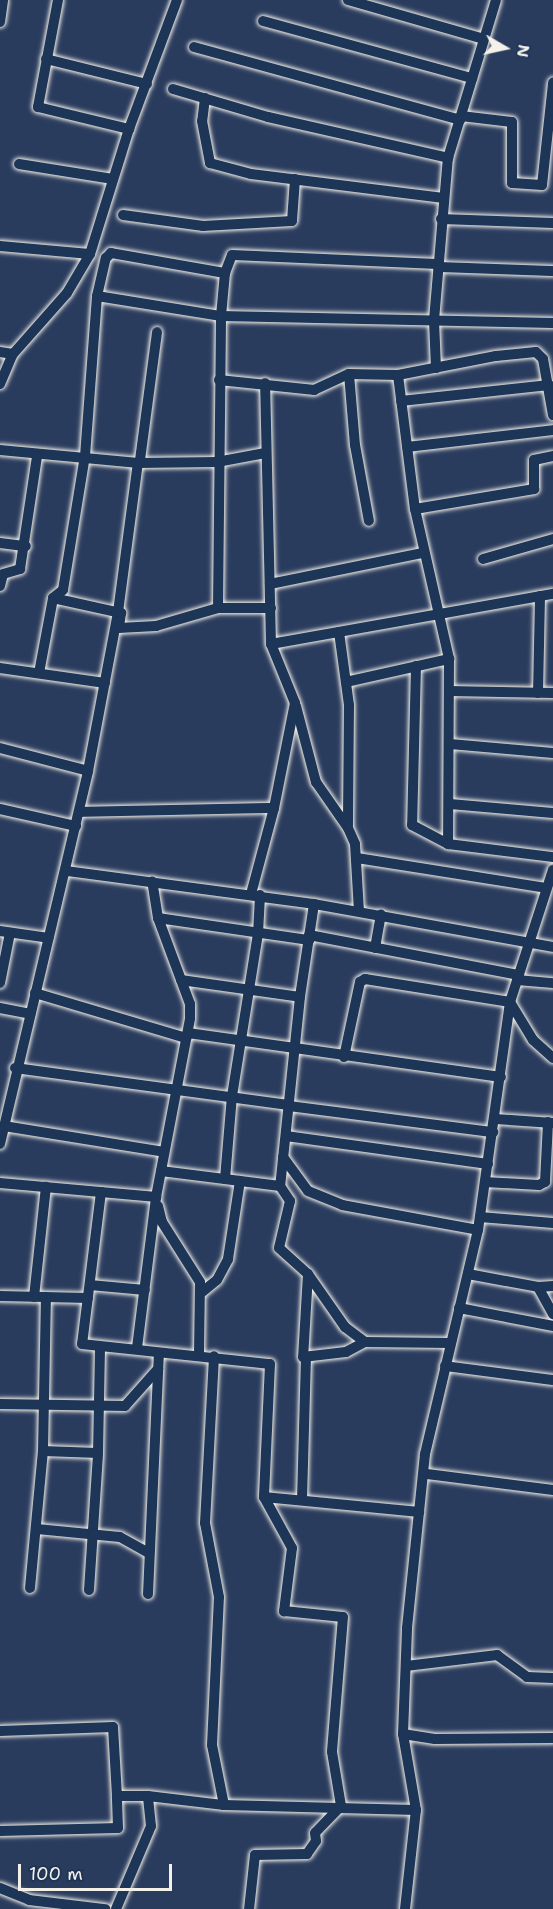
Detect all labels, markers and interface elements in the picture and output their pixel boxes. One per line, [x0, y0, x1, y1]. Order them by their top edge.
north arrow [475, 18, 535, 78]
text: N [512, 43, 535, 59]
scale bar [21, 1852, 176, 1890]
text: 100 m [29, 1862, 83, 1886]

